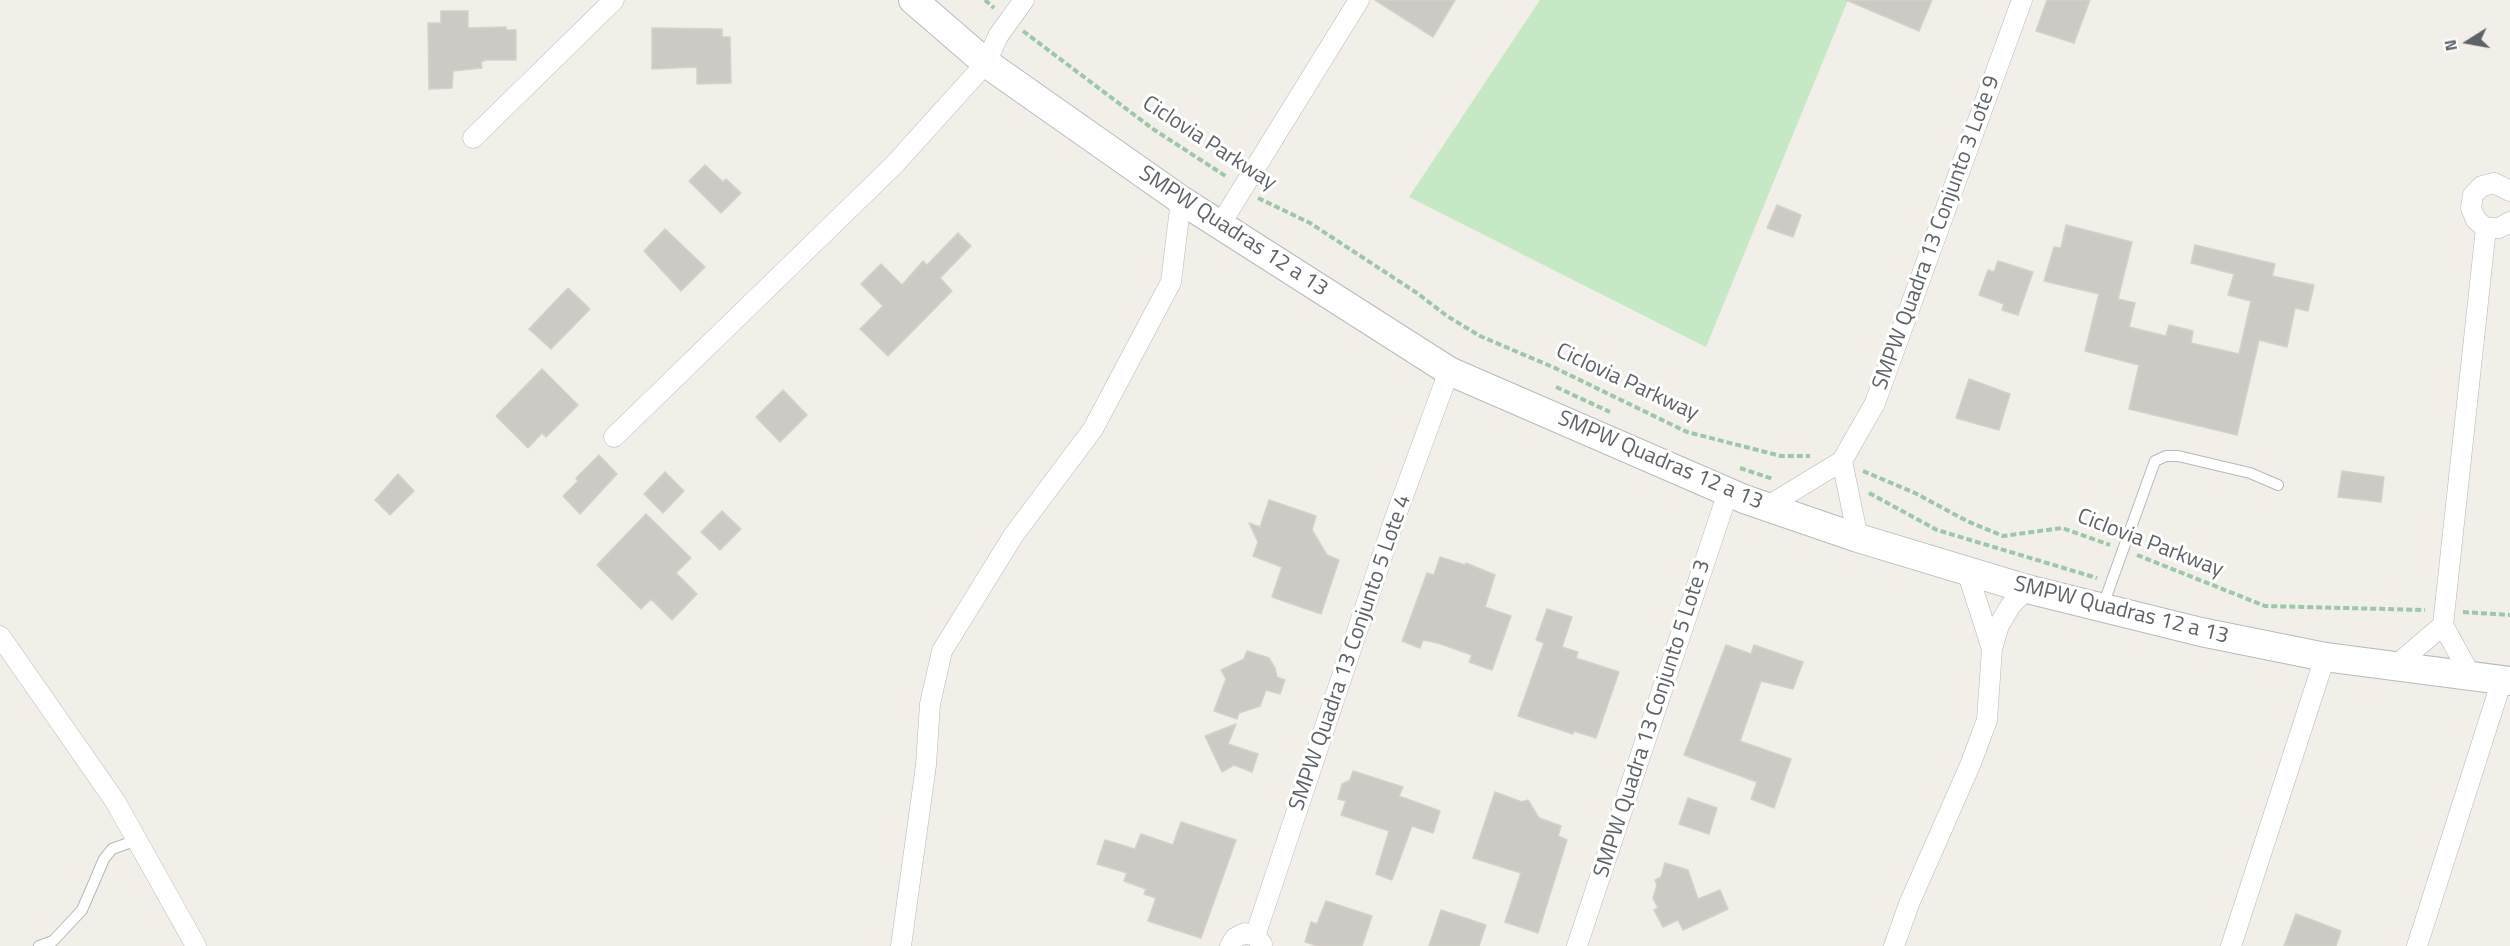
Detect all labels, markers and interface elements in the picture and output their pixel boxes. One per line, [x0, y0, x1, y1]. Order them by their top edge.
north arrow [2438, 12, 2498, 72]
text: N [2437, 38, 2463, 53]
street label: SMPW Quadra 13 Conjunto 3 Lote 9 [1868, 72, 2006, 394]
street label: Ciclovia Parkway [1137, 91, 1281, 197]
street label: SMPW Quadras 12 a 13 [1133, 161, 1333, 303]
street label: Ciclovia Parkway [1551, 338, 1703, 428]
street label: SMPW Quadras 12 a 13 [1553, 406, 1767, 516]
street label: SMPW Quadra 13 Conjunto 5 Lote 4 [1284, 492, 1418, 814]
street label: Ciclovia Parkway [2073, 504, 2227, 584]
street label: SMPW Quadra 13 Conjunto 5 Lote 3 [1589, 557, 1717, 881]
street label: SMPW Quadras 12 a 13 [2011, 572, 2231, 650]

